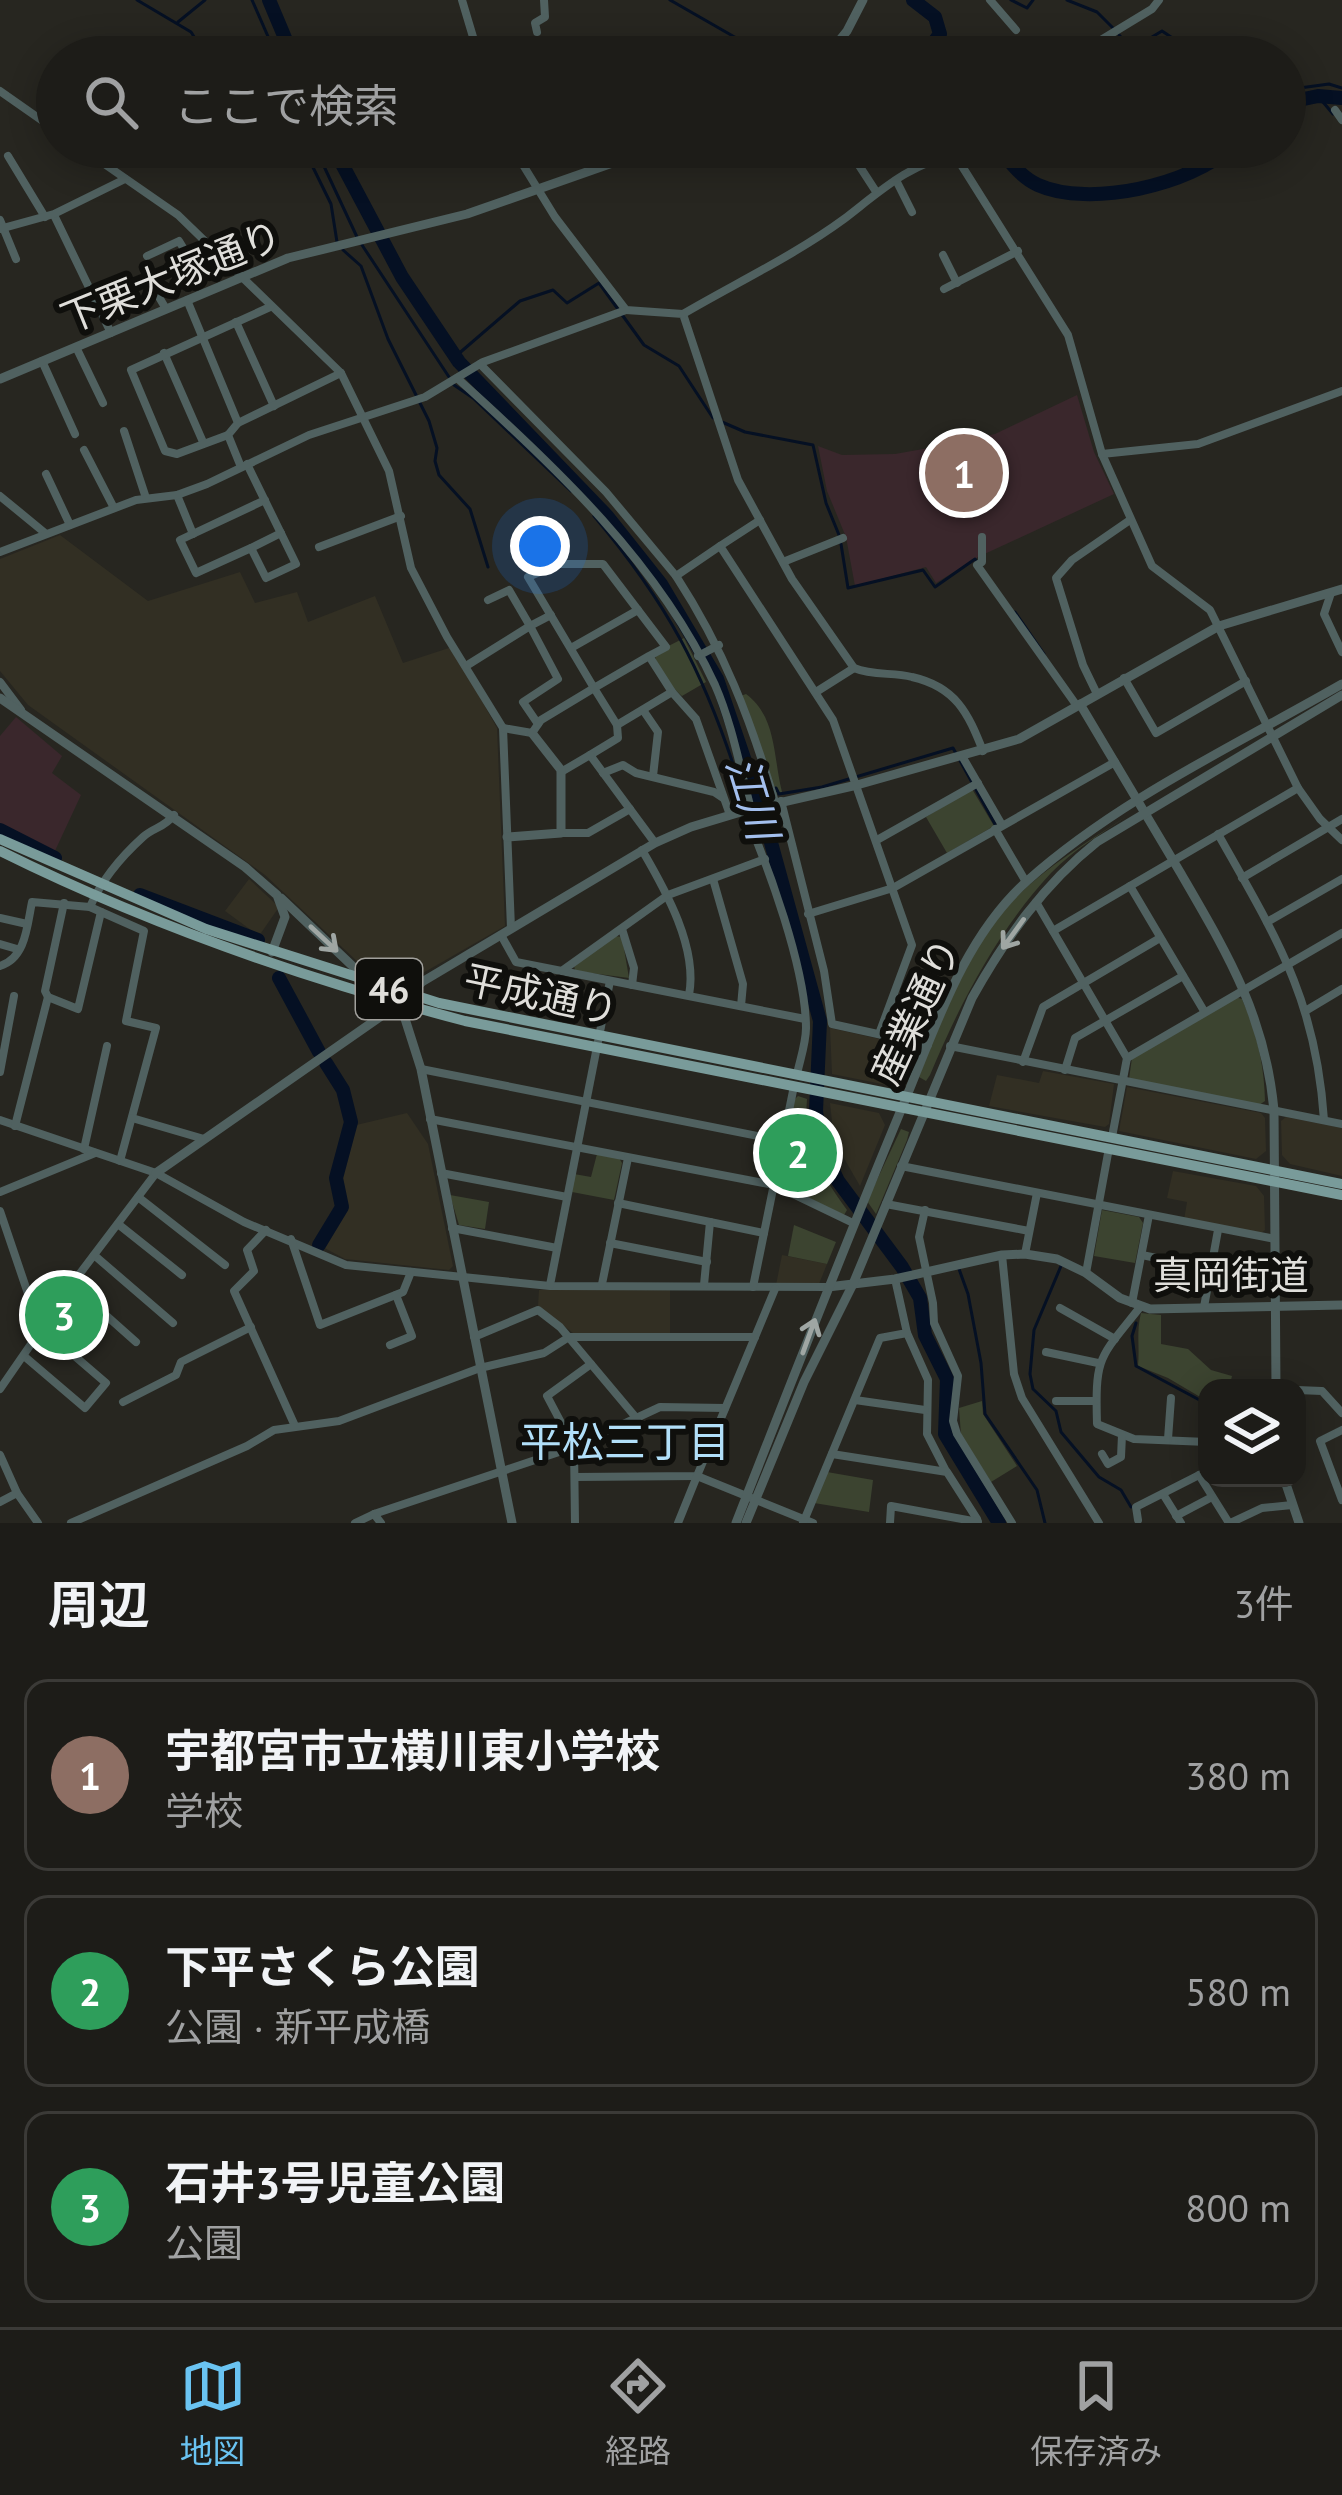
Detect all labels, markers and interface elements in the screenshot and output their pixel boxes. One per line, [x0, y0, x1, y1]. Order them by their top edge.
search box [36, 36, 1306, 168]
icon: search [78, 69, 144, 135]
text: ここで検索 [174, 76, 399, 134]
street label: 下栗大塚通り [53, 209, 289, 343]
pin: 1 [925, 428, 1003, 518]
your location [510, 516, 570, 576]
water label: 江川 [714, 750, 793, 850]
one-way arrow [1000, 917, 1026, 950]
one-way arrow [309, 924, 338, 952]
street label: 産業通り [859, 930, 971, 1092]
street label: 平成通り [459, 953, 623, 1035]
road number: 46 [356, 959, 422, 1019]
pin: 2 [759, 1108, 837, 1198]
street label: 真岡街道 [1153, 1249, 1309, 1300]
pin: 3 [25, 1270, 103, 1360]
one-way arrow [800, 1318, 821, 1355]
map controls [1198, 1379, 1306, 1487]
button: layers [1198, 1379, 1306, 1487]
district label: 平松三丁目 [520, 1414, 730, 1469]
text: 周辺 [48, 1571, 150, 1637]
text: 3件 [1234, 1578, 1294, 1629]
text: 宇都宮市立横川東小学校 [165, 1721, 660, 1779]
text: 1 [79, 1750, 101, 1801]
text: 380 m [1185, 1750, 1291, 1801]
text: 学校 [165, 1785, 243, 1836]
text: 下平さくら公園 [165, 1937, 480, 1995]
text: 2 [79, 1966, 101, 2017]
text: 580 m [1185, 1966, 1291, 2017]
text: 公園 · 新平成橋 [165, 2001, 430, 2052]
text: 石井3号児童公園 [165, 2153, 506, 2211]
text: 3 [79, 2182, 101, 2233]
text: 800 m [1185, 2182, 1291, 2233]
text: 公園 [165, 2217, 243, 2268]
tab: 地図 [180, 2353, 246, 2473]
tab: 経路 [605, 2353, 671, 2473]
tab: 保存済み [1030, 2353, 1162, 2473]

